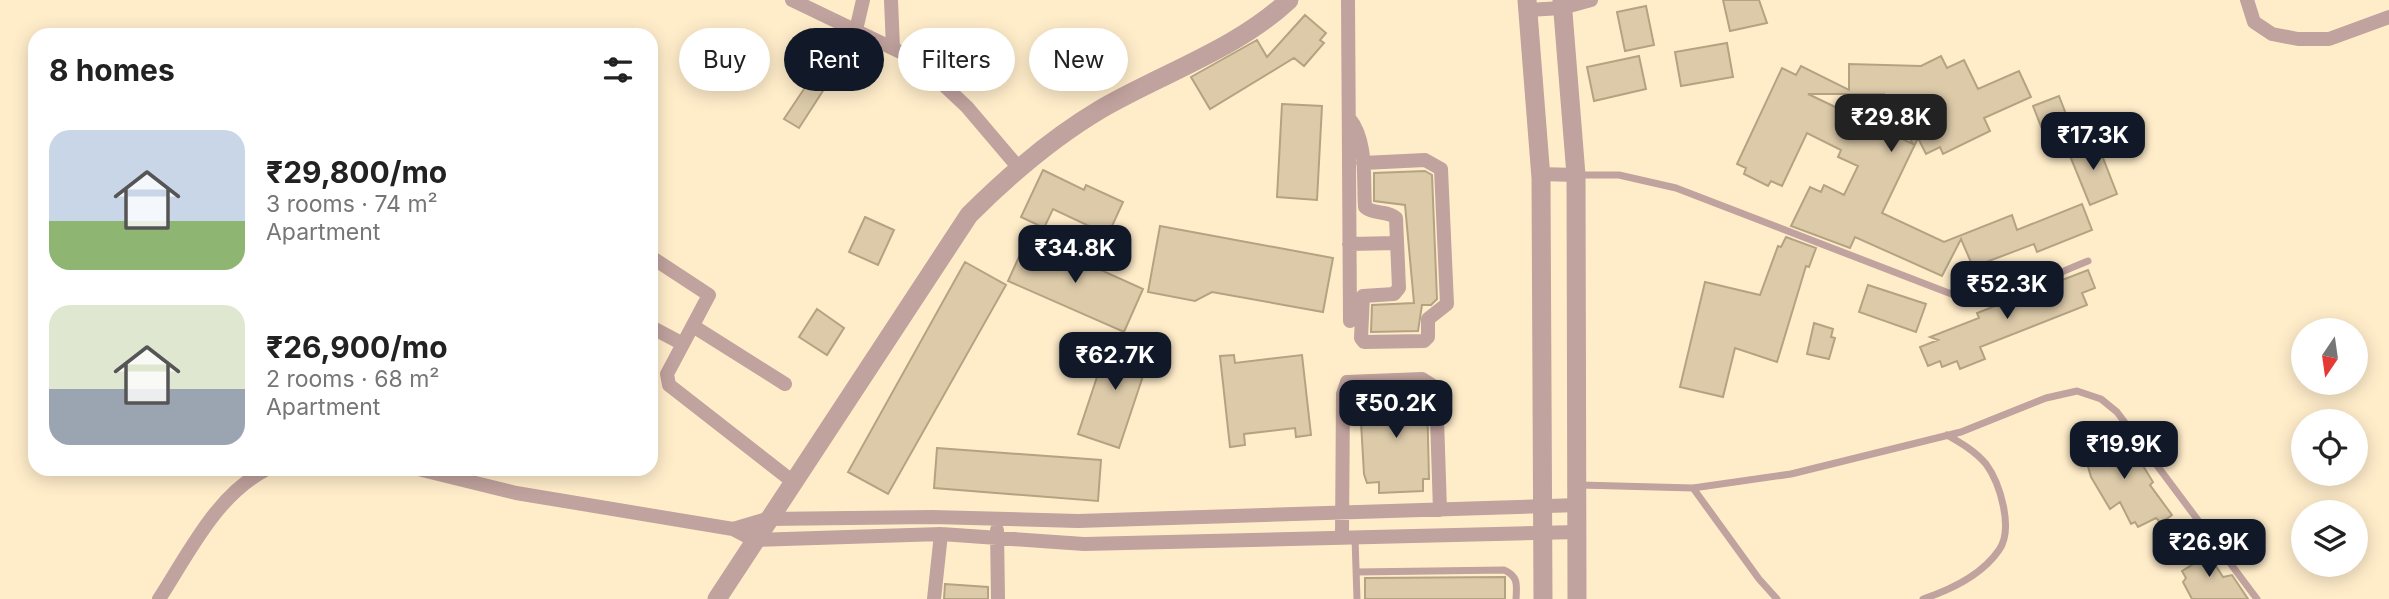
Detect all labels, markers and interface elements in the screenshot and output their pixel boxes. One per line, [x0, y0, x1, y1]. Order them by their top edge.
chip: Buy [679, 28, 770, 91]
chip: Rent [784, 28, 884, 91]
chip: Filters [898, 28, 1015, 91]
chip: New [1029, 28, 1128, 91]
icon: filters [599, 51, 637, 89]
text: 8 homes [49, 52, 175, 88]
pin: ₹29.8K [1834, 94, 1948, 154]
text: ₹29.8K [1851, 103, 1931, 131]
pin: ₹17.3K [2036, 113, 2150, 172]
text: ₹17.3K [2057, 121, 2129, 149]
text: ₹29,800/mo [266, 154, 447, 190]
icon: home [105, 158, 189, 242]
text: 3 rooms · 74 m² [266, 190, 438, 218]
text: Apartment [266, 218, 380, 246]
pin: ₹34.8K [1018, 226, 1132, 285]
text: ₹34.8K [1034, 234, 1116, 262]
pin: ₹52.3K [1950, 262, 2064, 321]
text: ₹52.3K [1967, 270, 2047, 298]
north arrow [2291, 318, 2368, 396]
map controls [2291, 318, 2368, 577]
text: ₹26,900/mo [266, 329, 448, 365]
pin: ₹62.7K [1058, 332, 1172, 392]
icon: home [105, 333, 189, 417]
text: ₹62.7K [1075, 341, 1155, 369]
text: 2 rooms · 68 m² [266, 365, 439, 393]
pin: ₹50.2K [1339, 380, 1453, 440]
text: ₹50.2K [1355, 389, 1437, 417]
text: Apartment [266, 393, 380, 421]
button: locate [2291, 409, 2368, 486]
pin: ₹19.9K [2067, 421, 2181, 481]
text: ₹19.9K [2086, 430, 2162, 458]
button: layers [2291, 500, 2368, 577]
pin: ₹26.9K [2152, 520, 2266, 579]
text: ₹26.9K [2169, 528, 2249, 556]

